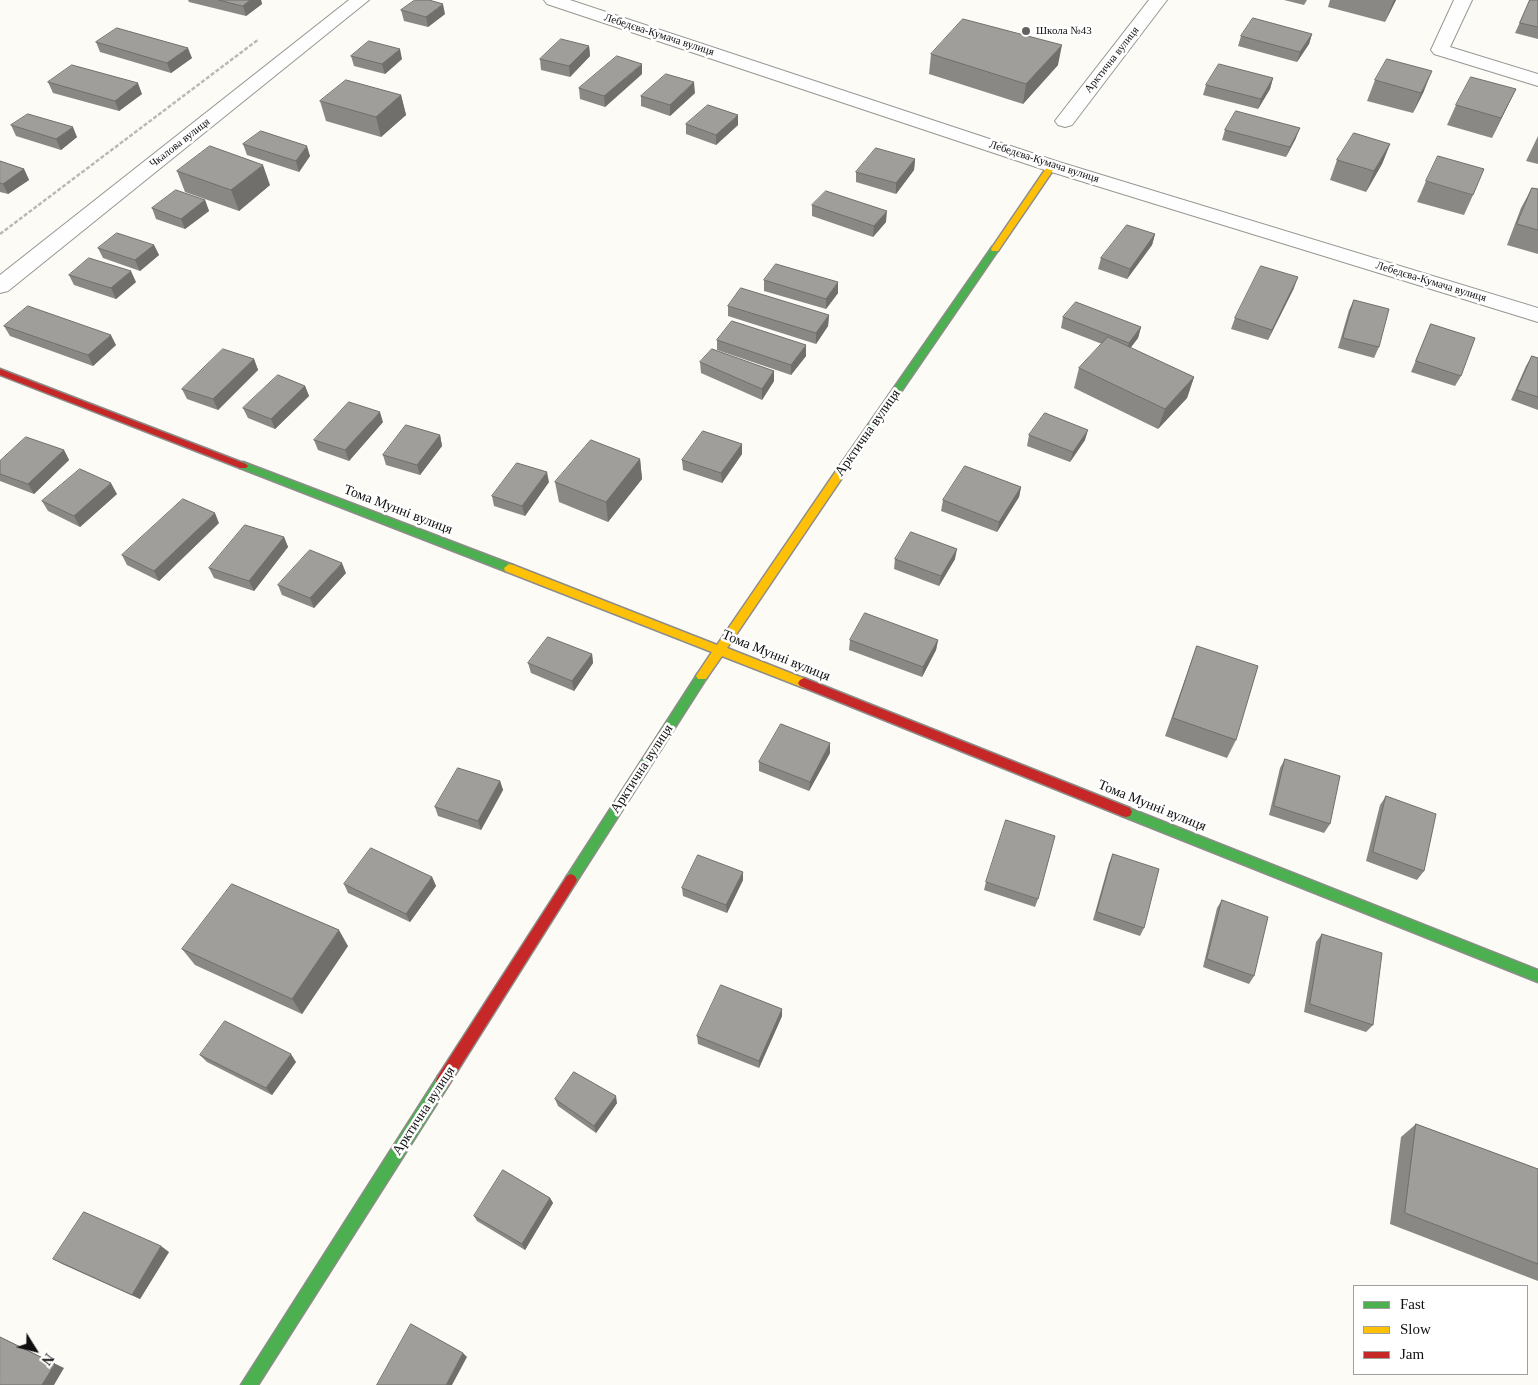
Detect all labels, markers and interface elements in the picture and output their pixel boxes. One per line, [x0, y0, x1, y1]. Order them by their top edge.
street label: Лебедєва-Кумача вулиця [602, 11, 716, 59]
place label: Школа №43 [1036, 24, 1092, 38]
street label: Арктична вулиця [1082, 24, 1142, 96]
marker: Школа №43 [1020, 25, 1032, 37]
street label: Чкалова вулиця [147, 115, 213, 171]
street label: Лебедєва-Кумача вулиця [987, 138, 1101, 186]
street label: Лебедєва-Кумача вулиця [1374, 259, 1488, 305]
street label: Арктична вулиця [832, 386, 904, 480]
street label: Тома Мунні вулиця [341, 482, 455, 538]
street label: Тома Мунні вулиця [719, 627, 833, 685]
street label: Арктична вулиця [607, 721, 677, 817]
street label: Тома Мунні вулиця [1095, 777, 1209, 835]
street label: Арктична вулиця [389, 1063, 459, 1159]
legend [1353, 1285, 1528, 1375]
text: Fast [1400, 1296, 1425, 1312]
text: Slow [1400, 1321, 1431, 1337]
north arrow [10, 1325, 60, 1375]
text: Jam [1400, 1346, 1424, 1362]
text: N [38, 1351, 57, 1368]

